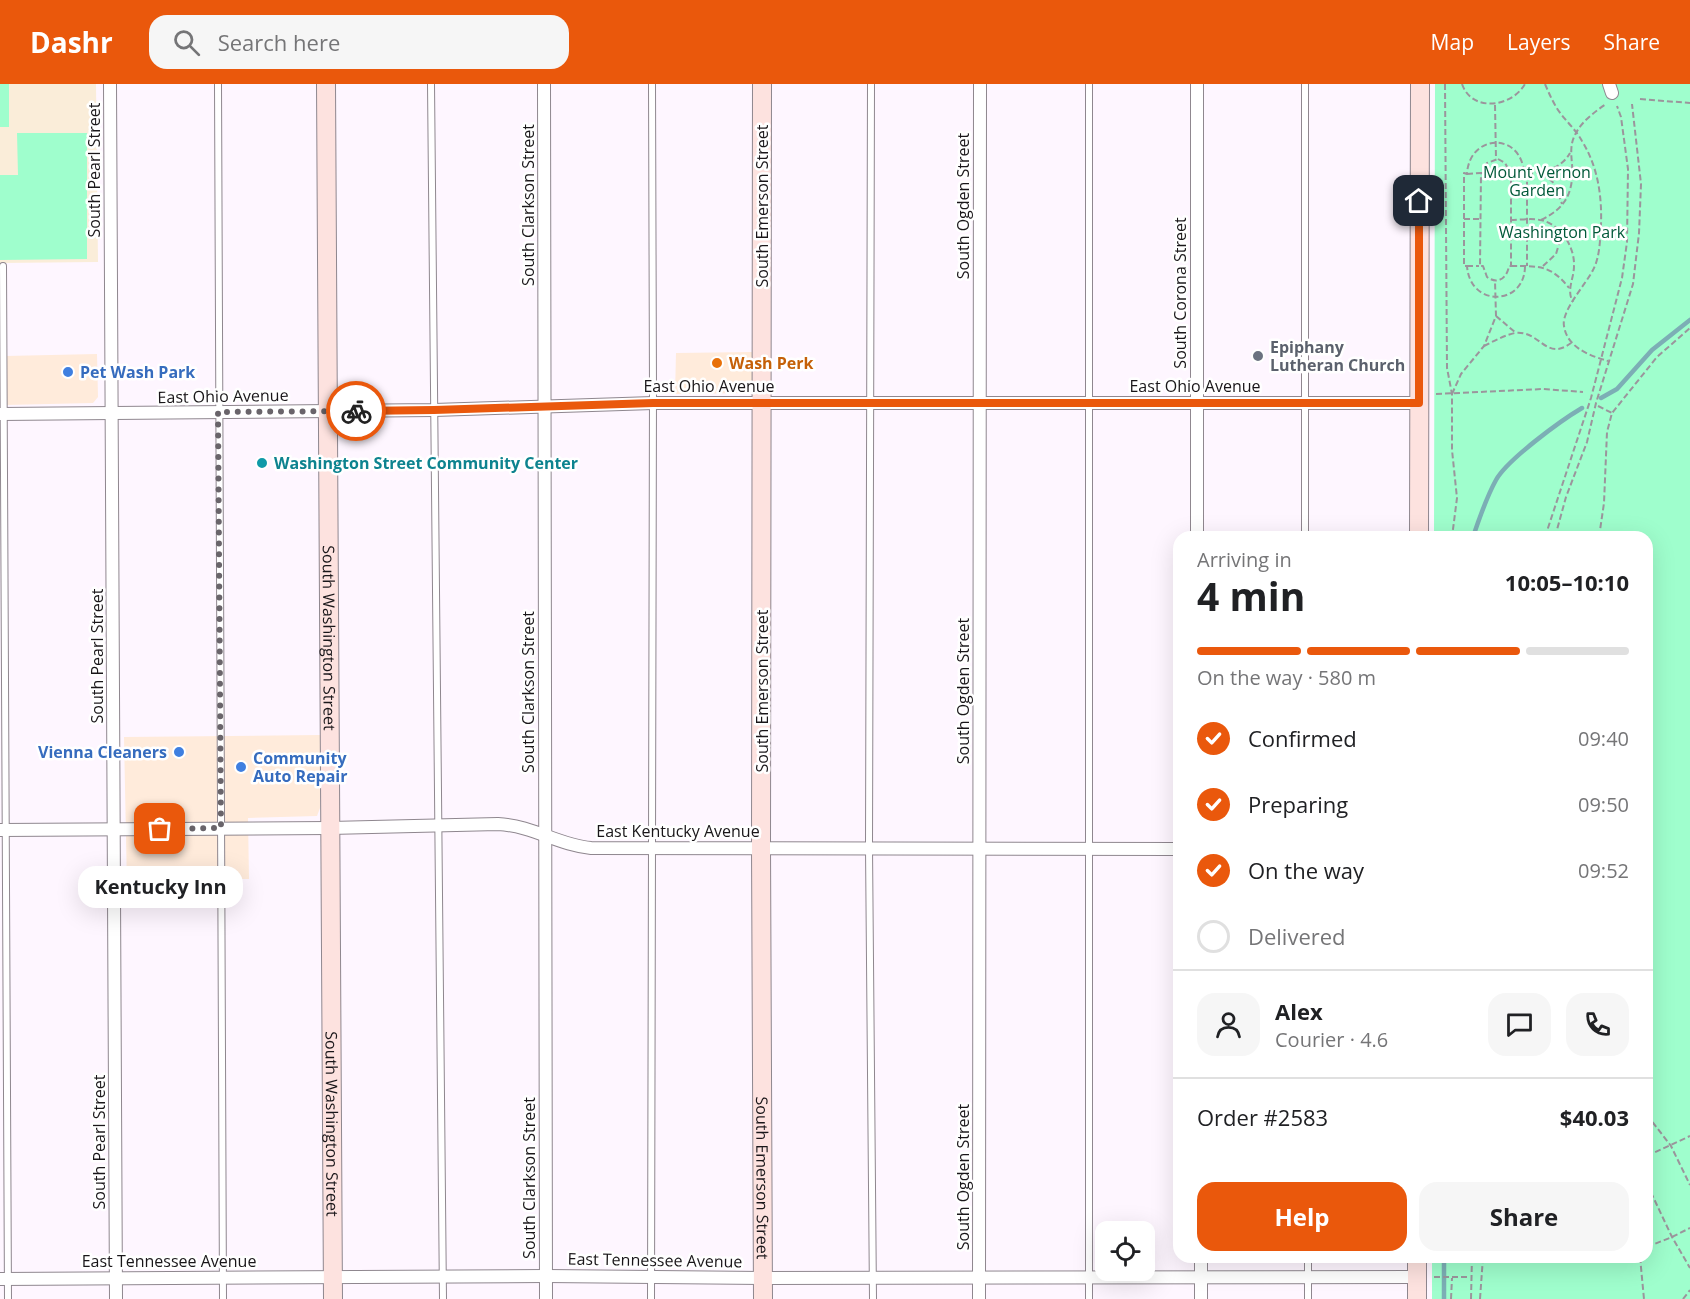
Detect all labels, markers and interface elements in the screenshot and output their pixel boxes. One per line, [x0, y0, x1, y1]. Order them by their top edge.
search box [149, 15, 569, 69]
text: Dashr [30, 23, 113, 61]
icon: search [170, 26, 203, 59]
text: Search here [218, 27, 340, 57]
text: Map [1431, 28, 1474, 56]
text: Layers [1507, 28, 1571, 56]
text: Share [1604, 28, 1660, 56]
street label: South Pearl Street [83, 102, 105, 237]
street label: South Clarkson Street [517, 124, 539, 286]
street label: South Emerson Street [751, 124, 773, 288]
street label: South Ogden Street [952, 132, 974, 279]
park label: Mount Vernon Garden [1483, 161, 1591, 201]
pin [1393, 175, 1444, 226]
icon: home [1402, 184, 1435, 217]
street label: South Corona Street [1169, 217, 1191, 369]
park label: Washington Park [1499, 221, 1626, 243]
place label: Epiphany Lutheran Church [1270, 336, 1405, 376]
marker: Epiphany Lutheran Church [1251, 349, 1265, 363]
place label: Wash Perk [729, 352, 814, 374]
marker: Wash Perk [710, 356, 724, 370]
place label: Pet Wash Park [80, 361, 195, 383]
marker: Pet Wash Park [61, 365, 75, 379]
street label: East Ohio Avenue [643, 375, 775, 397]
street label: East Ohio Avenue [1129, 375, 1261, 397]
courier [326, 381, 386, 441]
street label: East Ohio Avenue [157, 384, 289, 408]
icon: bike [340, 395, 373, 428]
place label: Washington Street Community Center [274, 452, 578, 474]
marker: Washington Street Community Center [255, 456, 269, 470]
street label: South Washington Street [318, 545, 341, 731]
text: Arriving in [1197, 546, 1292, 573]
text: 10:05–10:10 [1505, 567, 1629, 597]
text: 4 min [1197, 569, 1305, 622]
street label: South Pearl Street [86, 588, 108, 723]
street label: South Emerson Street [751, 609, 773, 773]
street label: South Clarkson Street [517, 611, 539, 773]
street label: South Ogden Street [952, 617, 974, 764]
text: On the way · 580 m [1197, 664, 1376, 691]
icon: check [1197, 722, 1230, 755]
text: Confirmed [1248, 723, 1357, 753]
text: 09:40 [1578, 725, 1629, 752]
place label: Vienna Cleaners [38, 741, 167, 763]
marker: Vienna Cleaners [172, 745, 186, 759]
place label: Community Auto Repair [253, 747, 348, 787]
marker: Community Auto Repair [234, 760, 248, 774]
icon: check [1197, 788, 1230, 821]
text: Preparing [1248, 789, 1348, 819]
text: 09:50 [1578, 791, 1629, 818]
pin [134, 803, 185, 854]
icon: bag [143, 812, 176, 845]
street label: East Kentucky Avenue [596, 820, 760, 842]
icon: check [1197, 854, 1230, 887]
text: On the way [1248, 855, 1364, 885]
text: 09:52 [1578, 857, 1629, 884]
callout: Kentucky Inn [78, 865, 243, 907]
text: Kentucky Inn [94, 873, 227, 900]
text: Delivered [1248, 921, 1346, 951]
button: person [1197, 993, 1260, 1056]
button: chat [1488, 993, 1551, 1056]
button: phone [1566, 993, 1629, 1056]
text: Alex [1275, 996, 1323, 1026]
text: Courier · 4.6 [1275, 1026, 1388, 1053]
street label: South Washington Street [320, 1031, 344, 1217]
street label: South Pearl Street [88, 1074, 110, 1209]
street label: South Emerson Street [751, 1096, 774, 1260]
street label: South Clarkson Street [518, 1097, 540, 1259]
text: Order #2583 [1197, 1102, 1328, 1132]
text: $40.03 [1560, 1102, 1629, 1132]
street label: South Ogden Street [952, 1103, 974, 1250]
button: Help [1197, 1182, 1407, 1251]
button: Share [1419, 1182, 1629, 1251]
map controls [1095, 1221, 1155, 1281]
button: locate [1095, 1221, 1155, 1281]
street label: East Tennessee Avenue [567, 1247, 743, 1273]
street label: East Tennessee Avenue [82, 1250, 256, 1272]

